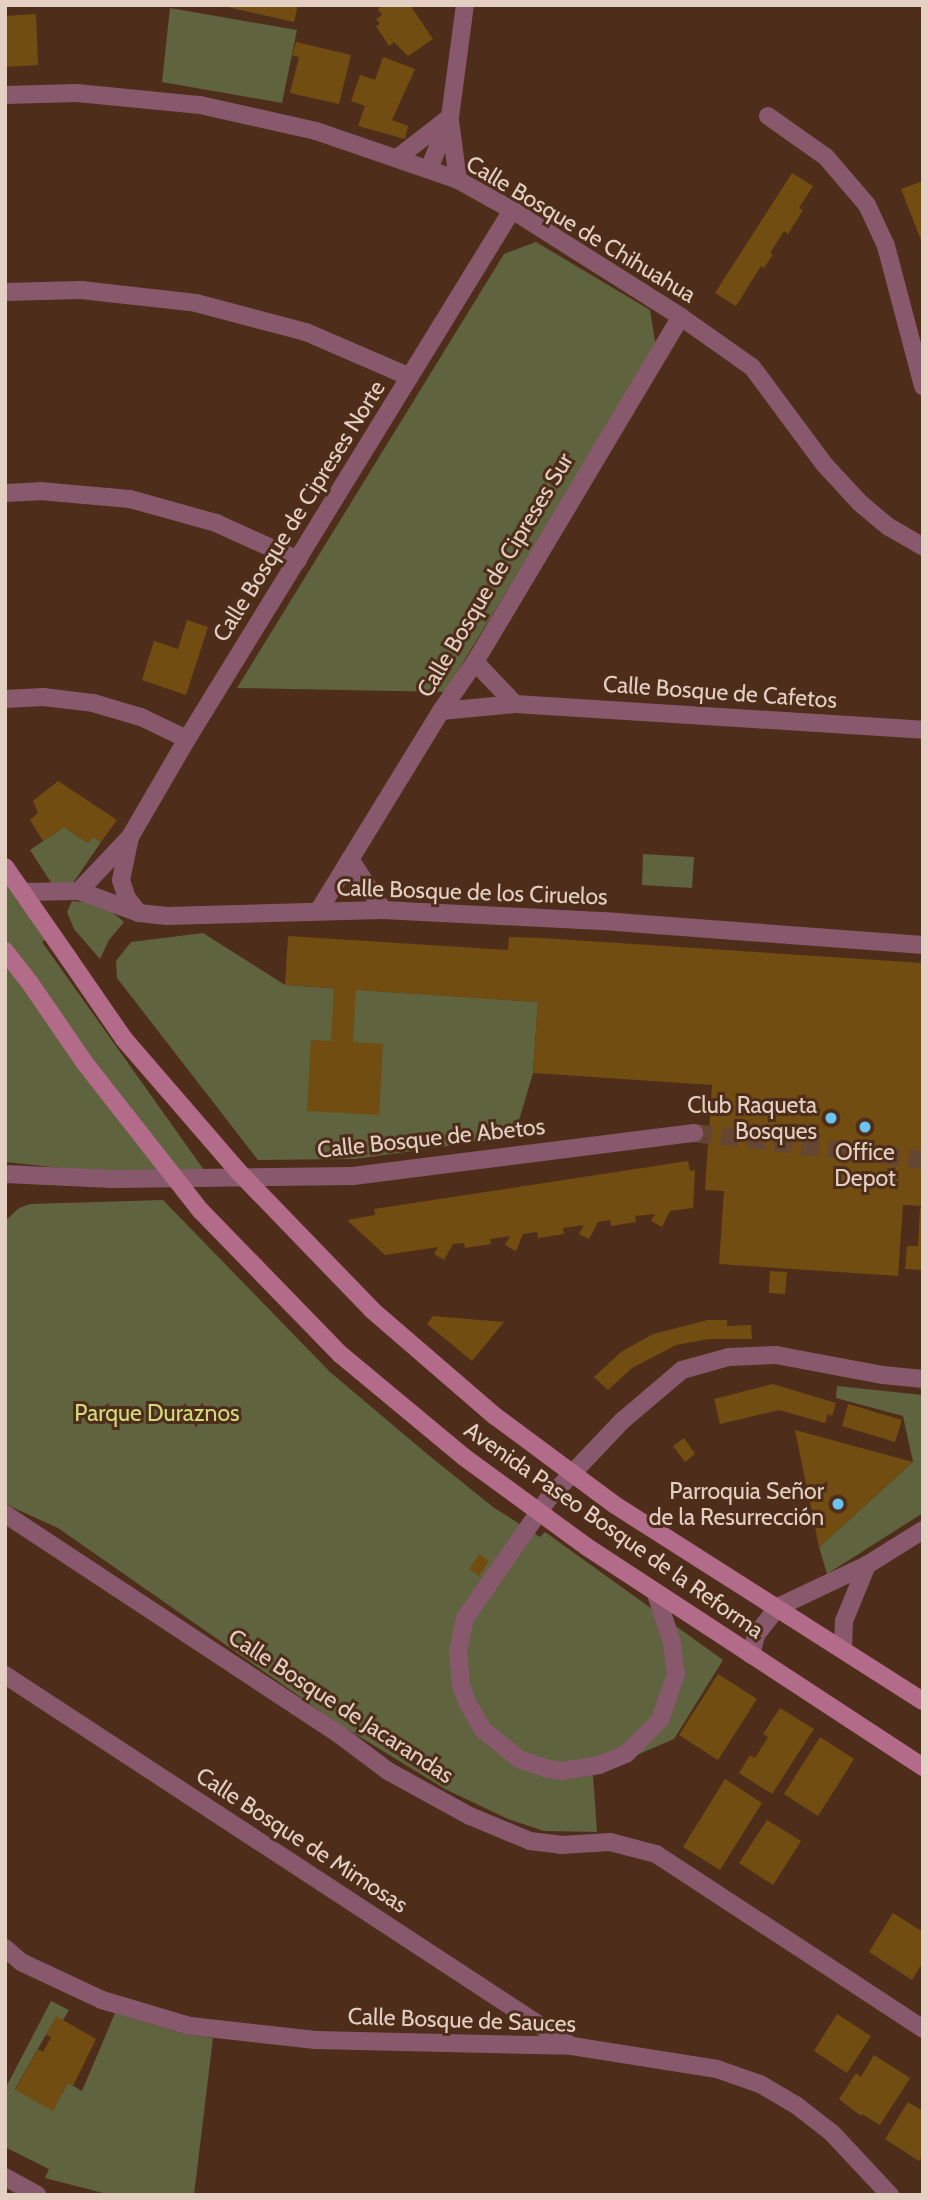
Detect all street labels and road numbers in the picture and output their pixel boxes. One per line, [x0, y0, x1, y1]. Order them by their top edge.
street label: Calle Bosque de Chihuahua [461, 149, 701, 309]
street label: Calle Bosque de Cipreses Norte [207, 375, 391, 647]
street label: Calle Bosque de Cipreses Sur [411, 448, 579, 702]
street label: Calle Bosque de Cafetos [602, 670, 838, 714]
street label: Calle Bosque de los Ciruelos [336, 873, 608, 911]
street label: Calle Bosque de Abetos [316, 1112, 546, 1164]
street label: Avenida Paseo Bosque de la Reforma [459, 1416, 769, 1644]
street label: Calle Bosque de Jacarandas [223, 1623, 459, 1789]
street label: Calle Bosque de Mimosas [191, 1761, 413, 1919]
street label: Calle Bosque de Sauces [347, 2002, 577, 2038]

